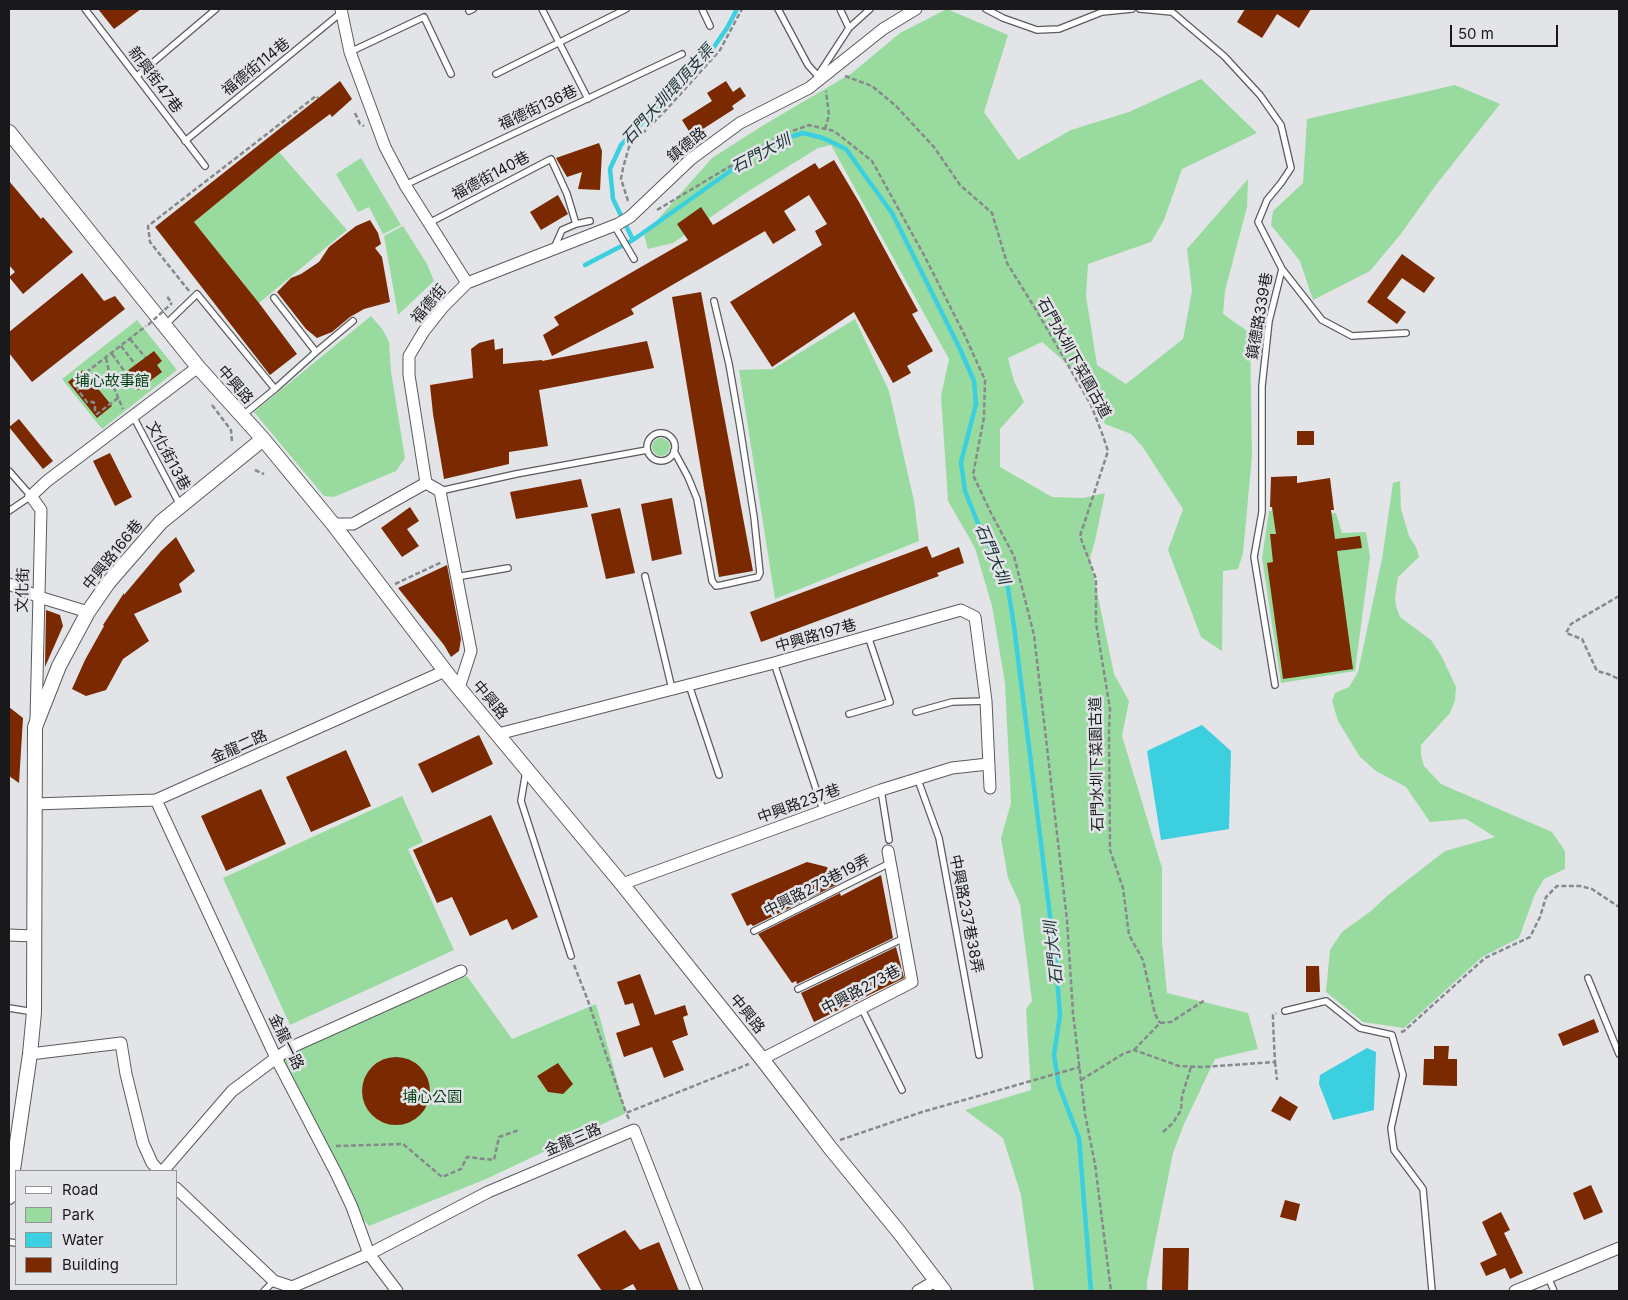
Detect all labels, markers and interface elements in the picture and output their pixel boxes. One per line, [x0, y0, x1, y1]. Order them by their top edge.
scale bar [1453, 15, 1560, 47]
text: 50 m [1458, 24, 1494, 43]
street label: 福德街114巷 [219, 34, 293, 100]
water label: 石門大圳環頂支渠 [618, 41, 718, 149]
street label: 新興街47巷 [124, 43, 186, 117]
street label: 福德街136巷 [496, 82, 580, 134]
street label: 鎮德路 [664, 124, 710, 166]
water label: 石門大圳 [728, 131, 794, 177]
street label: 福德街140巷 [449, 148, 533, 204]
street label: 鎮德路339巷 [1244, 271, 1276, 361]
street label: 福德街 [408, 281, 450, 327]
street label: 石門水圳下菜園古道 [1033, 295, 1115, 421]
street label: 中興路 [213, 362, 257, 408]
park label: 埔心故事館 [75, 372, 149, 390]
street label: 文化街13巷 [142, 419, 194, 493]
street label: 中興路166巷 [79, 516, 147, 594]
water label: 石門大圳 [971, 521, 1013, 587]
street label: 文化街 [13, 567, 33, 613]
street label: 中興路197巷 [773, 616, 859, 656]
street label: 中興路 [469, 677, 511, 723]
street label: 石門水圳下菜園古道 [1087, 696, 1107, 832]
street label: 金龍二路 [208, 727, 270, 767]
street label: 中興路237巷 [755, 781, 843, 827]
street label: 中興路273巷19弄 [761, 851, 873, 921]
street label: 中興路237巷38弄 [946, 853, 986, 975]
water label: 石門大圳 [1041, 920, 1067, 986]
street label: 中興路273巷 [819, 962, 903, 1018]
street label: 中興路 [726, 991, 768, 1037]
street label: 金龍一路 [265, 1011, 307, 1073]
park label: 埔心公園 [402, 1088, 462, 1106]
street label: 金龍三路 [542, 1120, 604, 1160]
legend [15, 1170, 178, 1285]
text: Road [62, 1180, 98, 1199]
text: Park [62, 1205, 94, 1224]
text: Water [62, 1230, 104, 1249]
text: Building [62, 1255, 119, 1274]

